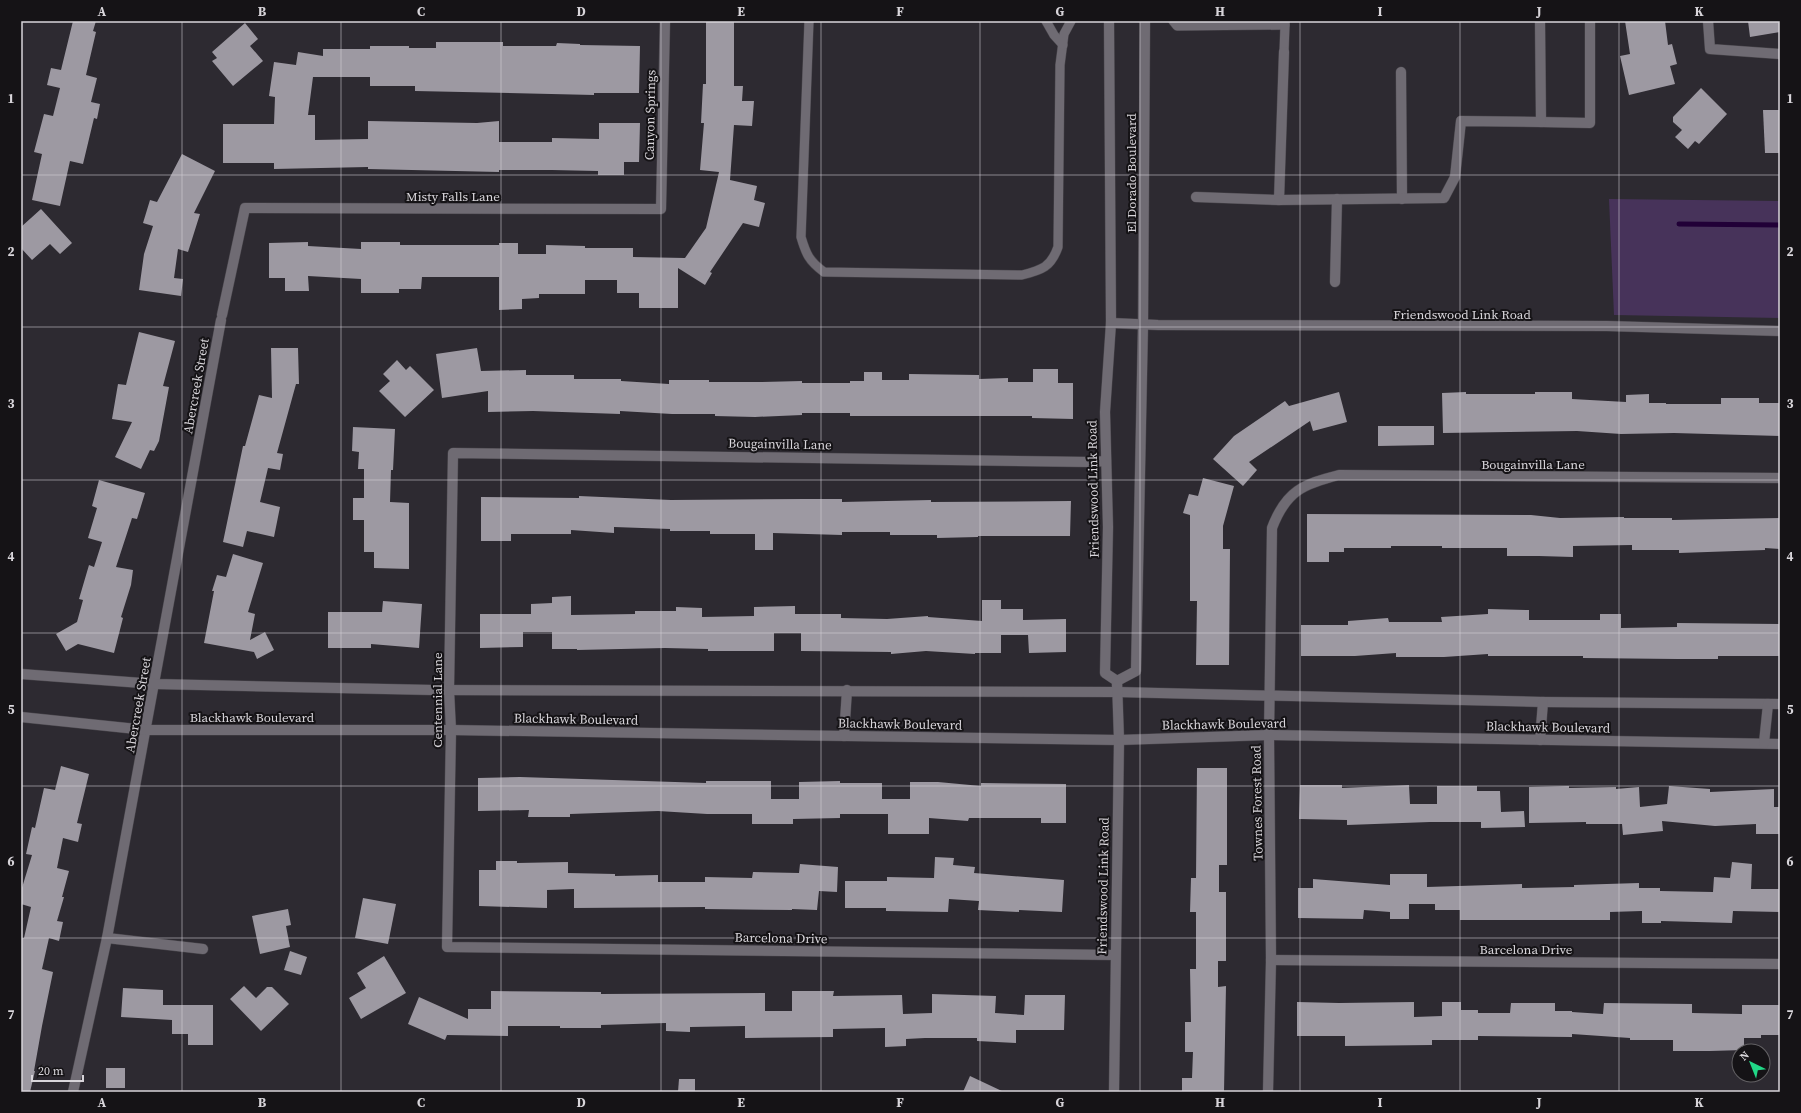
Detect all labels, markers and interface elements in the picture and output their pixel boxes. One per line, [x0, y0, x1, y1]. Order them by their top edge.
text: A [98, 3, 107, 20]
text: B [258, 3, 267, 20]
text: C [417, 3, 425, 20]
text: D [576, 3, 586, 20]
text: E [737, 3, 745, 20]
text: F [896, 3, 904, 20]
text: G [1056, 3, 1065, 20]
text: H [1215, 3, 1225, 20]
text: I [1377, 3, 1383, 20]
text: J [1535, 3, 1542, 20]
text: K [1694, 3, 1704, 20]
street label: Canyon Springs [641, 69, 659, 160]
text: 1 [7, 90, 15, 107]
text: 1 [1786, 90, 1794, 107]
street label: El Dorado Boulevard [1123, 113, 1140, 233]
street label: Misty Falls Lane [406, 188, 500, 205]
text: 2 [7, 243, 15, 260]
text: 2 [1786, 243, 1794, 260]
street label: Friendswood Link Road [1393, 306, 1531, 323]
street label: Abercreek Street [179, 336, 213, 435]
text: 3 [7, 395, 15, 412]
text: 3 [1786, 395, 1794, 412]
street label: Friendswood Link Road [1083, 419, 1103, 558]
street label: Bougainvilla Lane [728, 435, 832, 453]
street label: Bougainvilla Lane [1481, 456, 1585, 473]
text: 4 [7, 548, 15, 565]
text: 4 [1786, 548, 1794, 565]
street label: Centennial Lane [429, 652, 446, 748]
street label: Abercreek Street [121, 655, 155, 754]
text: 5 [7, 701, 15, 718]
text: 5 [1786, 701, 1794, 718]
street label: Blackhawk Boulevard [190, 709, 315, 726]
street label: Blackhawk Boulevard [514, 709, 639, 729]
street label: Blackhawk Boulevard [838, 714, 963, 734]
street label: Blackhawk Boulevard [1162, 714, 1287, 734]
street label: Blackhawk Boulevard [1486, 717, 1611, 737]
street label: Townes Forest Road [1247, 744, 1267, 861]
street label: Friendswood Link Road [1093, 816, 1113, 955]
text: 6 [7, 853, 15, 870]
text: 6 [1786, 853, 1794, 870]
street label: Barcelona Drive [734, 929, 828, 947]
street label: Barcelona Drive [1480, 941, 1573, 958]
text: 7 [7, 1006, 15, 1023]
text: 7 [1786, 1006, 1794, 1023]
north arrow [1731, 1043, 1771, 1083]
text: N [1736, 1048, 1753, 1064]
scale bar [32, 1057, 83, 1083]
text: 20 m [38, 1063, 64, 1079]
text: A [98, 1094, 107, 1111]
text: B [258, 1094, 267, 1111]
text: C [417, 1094, 425, 1111]
text: D [576, 1094, 586, 1111]
text: E [737, 1094, 745, 1111]
text: F [896, 1094, 904, 1111]
text: G [1056, 1094, 1065, 1111]
text: H [1215, 1094, 1225, 1111]
text: I [1377, 1094, 1383, 1111]
text: J [1535, 1094, 1542, 1111]
text: K [1694, 1094, 1704, 1111]

